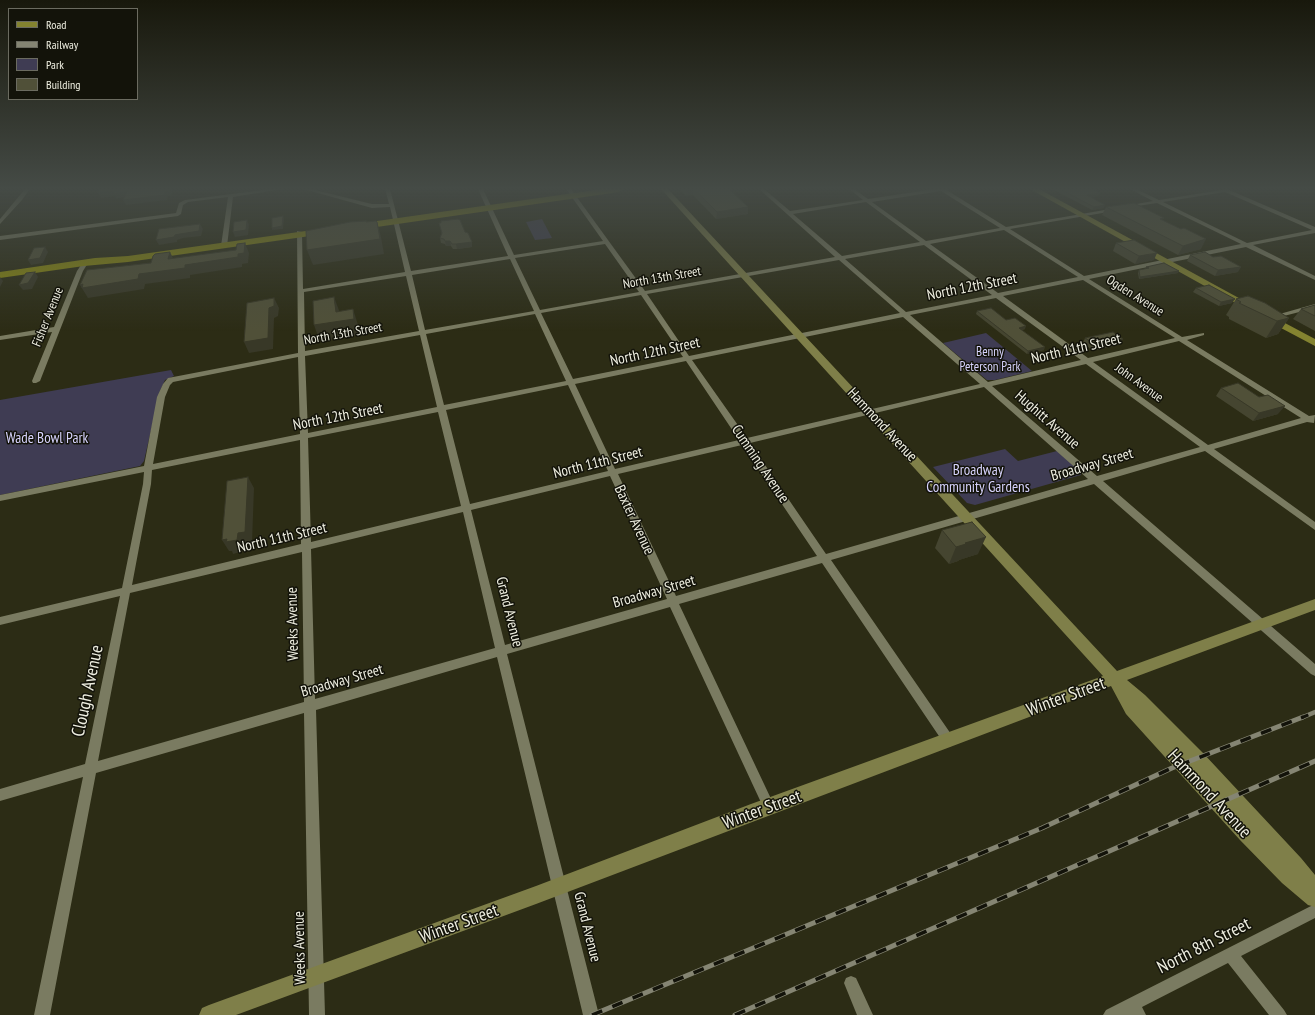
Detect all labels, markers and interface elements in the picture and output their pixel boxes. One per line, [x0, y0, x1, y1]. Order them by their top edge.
legend [8, 8, 138, 100]
text: Road [46, 17, 66, 32]
text: Railway [46, 37, 78, 52]
text: Park [46, 57, 64, 72]
text: Building [46, 77, 81, 92]
street label: North 13th Street [622, 263, 702, 293]
street label: North 12th Street [925, 269, 1019, 305]
street label: Ogden Avenue [1103, 272, 1167, 320]
street label: Fisher Avenue [29, 285, 67, 349]
street label: North 13th Street [303, 319, 383, 349]
street label: North 11th Street [1029, 330, 1123, 368]
street label: North 12th Street [608, 334, 702, 370]
park label: Benny Peterson Park [959, 344, 1021, 375]
street label: John Avenue [1112, 360, 1166, 406]
street label: Hammond Avenue [843, 384, 921, 466]
street label: Hughitt Avenue [1011, 387, 1083, 453]
street label: North 12th Street [291, 399, 385, 435]
street label: Cumming Avenue [727, 422, 793, 506]
park label: Wade Bowl Park [6, 430, 88, 448]
street label: North 11th Street [551, 443, 645, 483]
street label: Broadway Street [1049, 445, 1135, 485]
park label: Broadway Community Gardens [926, 462, 1030, 497]
street label: Baxter Avenue [610, 482, 658, 558]
street label: North 11th Street [235, 519, 329, 557]
street label: Broadway Street [611, 572, 697, 612]
street label: Grand Avenue [492, 575, 526, 649]
street label: Weeks Avenue [283, 587, 303, 661]
street label: Clough Avenue [68, 643, 108, 739]
street label: Broadway Street [299, 661, 385, 701]
street label: Winter Street [1024, 673, 1108, 721]
street label: Hammond Avenue [1163, 745, 1255, 843]
street label: Winter Street [720, 786, 804, 834]
street label: Grand Avenue [570, 890, 604, 964]
street label: Winter Street [417, 900, 501, 948]
street label: Weeks Avenue [290, 911, 310, 985]
street label: North 8th Street [1154, 913, 1254, 979]

